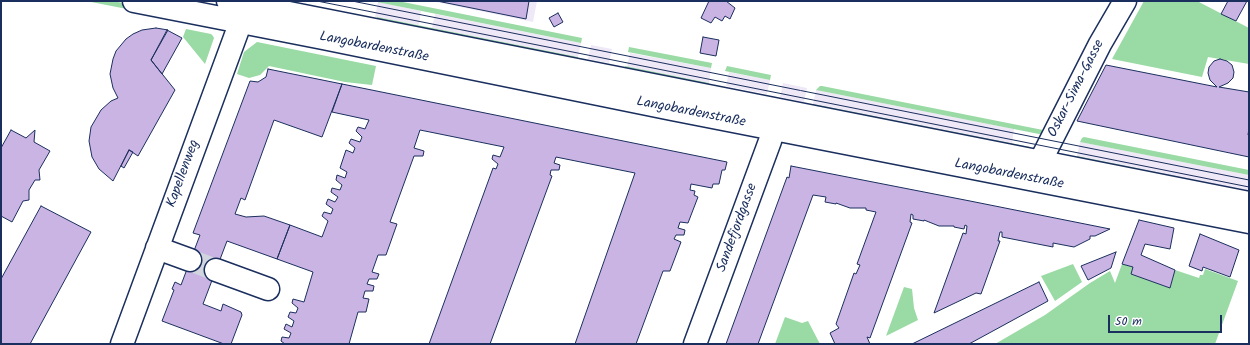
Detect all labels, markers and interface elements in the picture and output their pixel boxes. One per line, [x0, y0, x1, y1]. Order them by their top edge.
street label: Langobardenstraße [318, 29, 430, 67]
street label: Oskar-Sima-Gasse [1045, 38, 1109, 140]
street label: Langobardenstraße [635, 94, 747, 132]
street label: Kapellenweg [164, 138, 204, 210]
street label: Langobardenstraße [953, 156, 1065, 194]
street label: Sandefjordgasse [714, 181, 762, 275]
scale bar [1110, 307, 1224, 333]
text: 50 m [1115, 312, 1142, 331]

